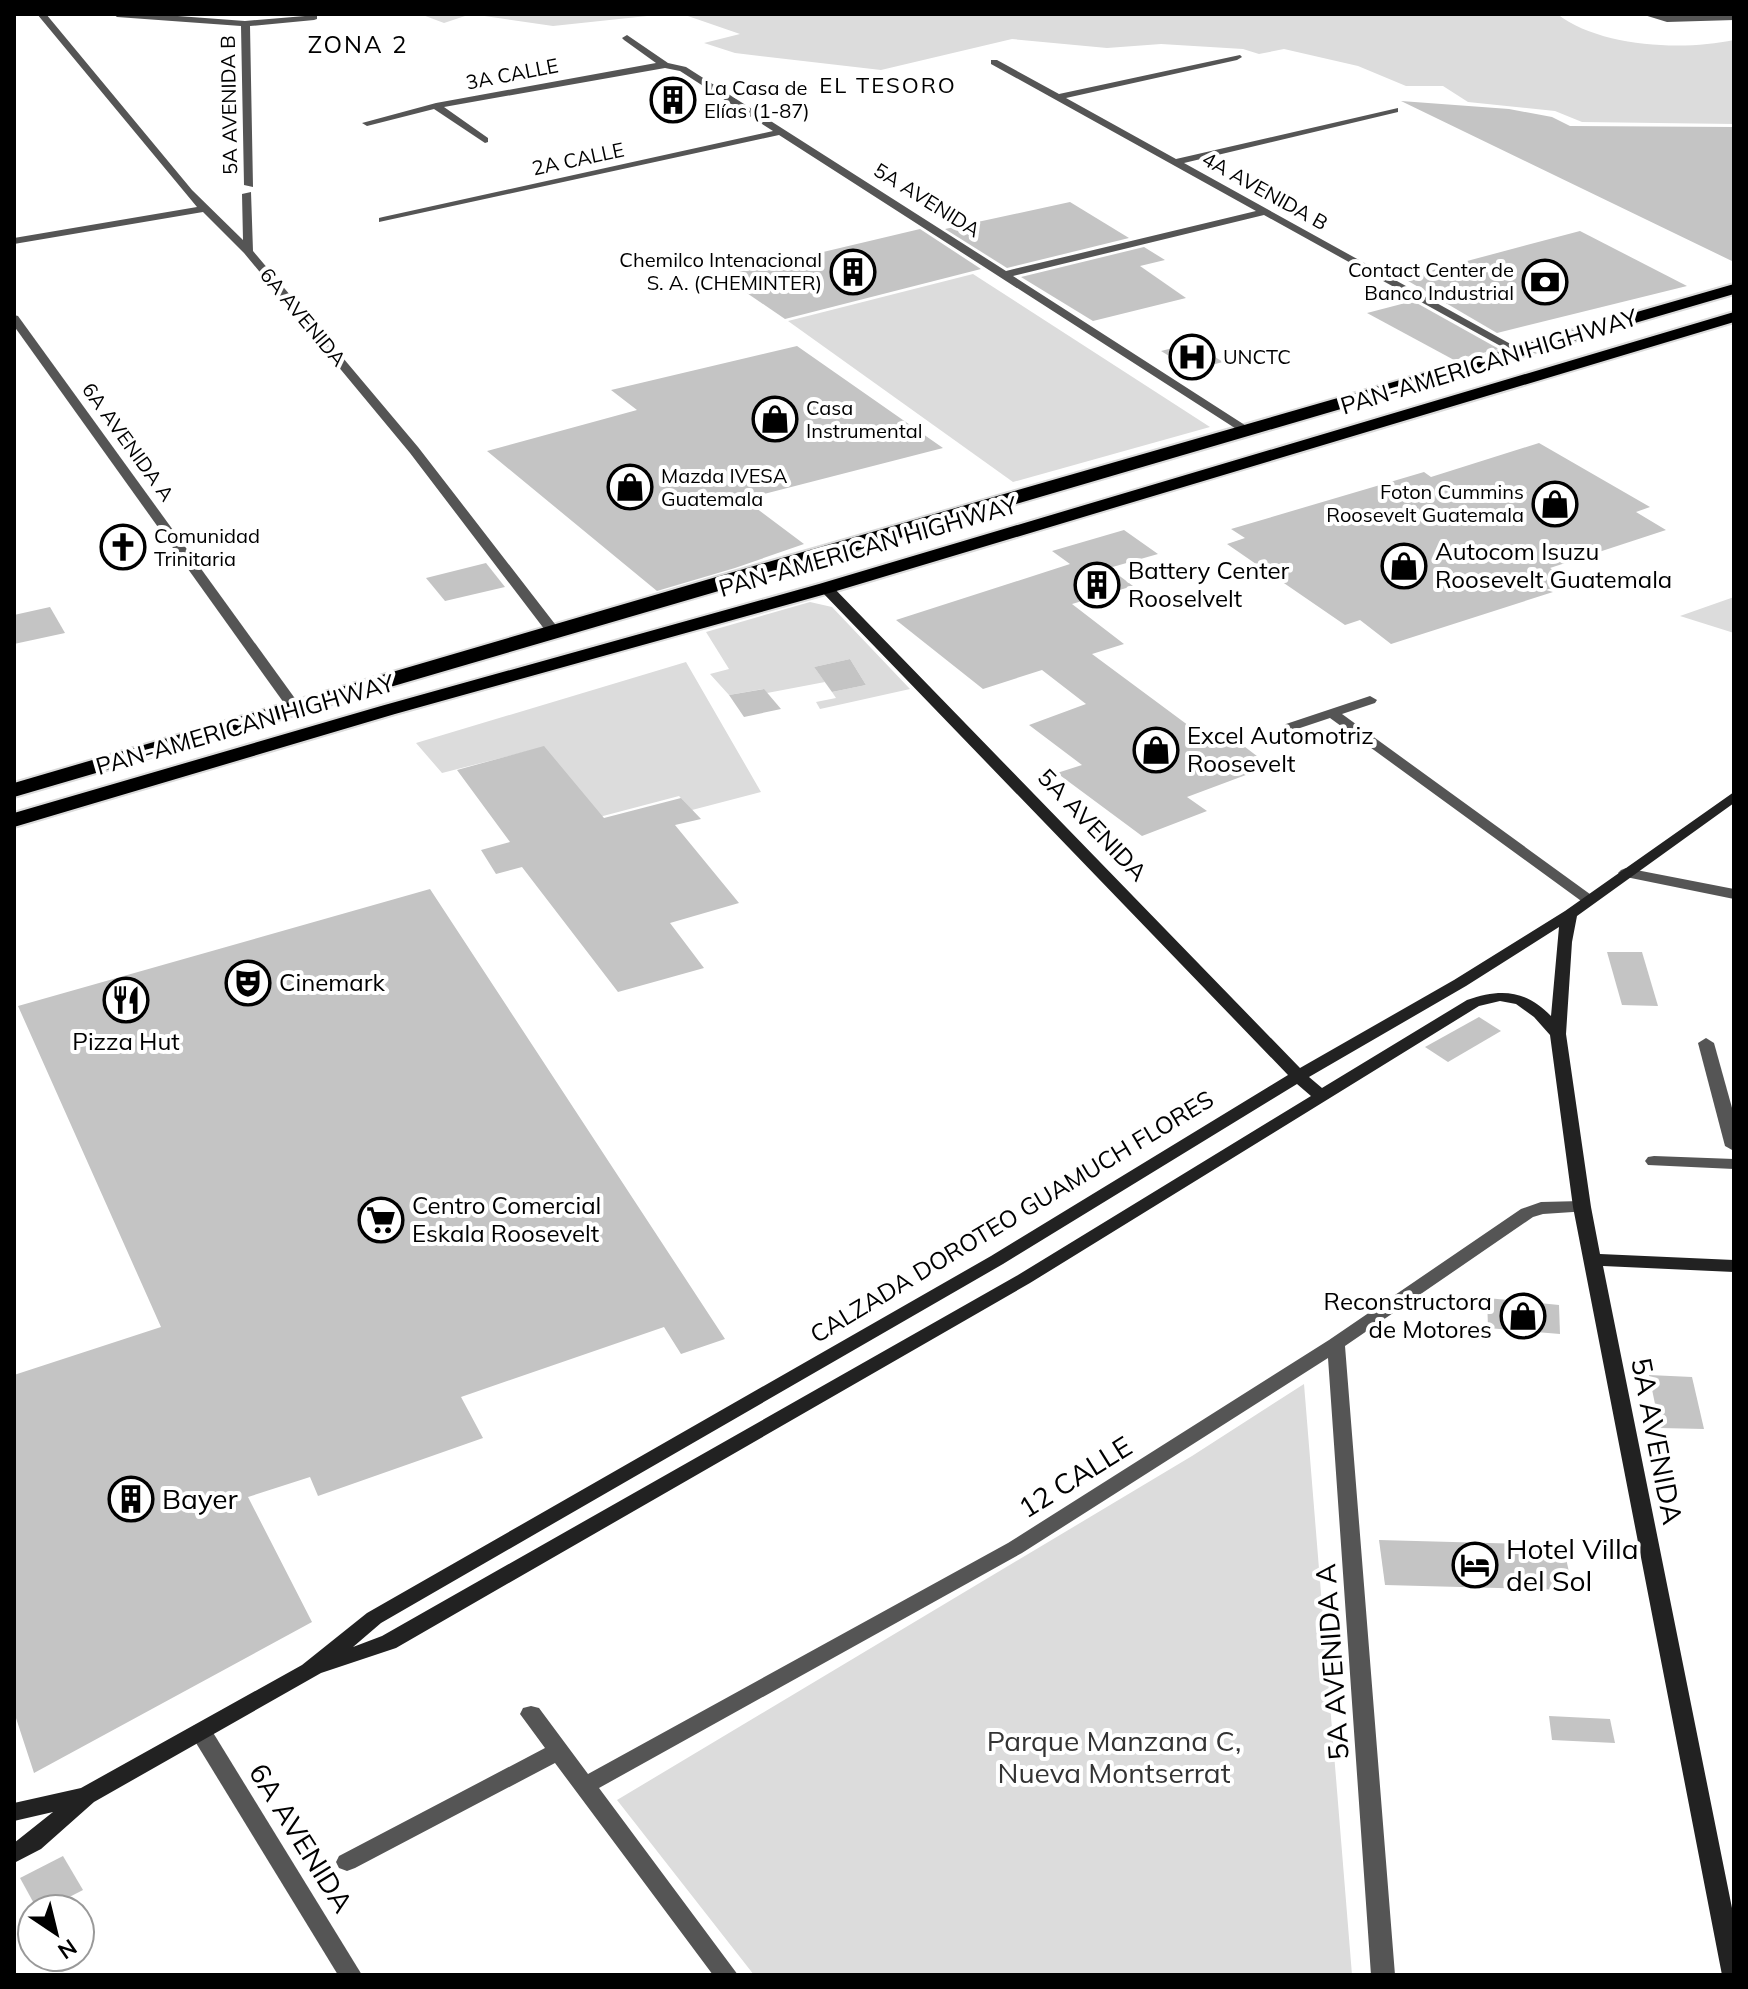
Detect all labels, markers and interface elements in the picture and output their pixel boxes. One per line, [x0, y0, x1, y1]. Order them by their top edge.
district label: ZONA 2 [308, 29, 408, 59]
street label: 5A AVENIDA B [215, 35, 242, 175]
street label: 3A CALLE [464, 52, 560, 95]
district label: EL TESORO [819, 71, 957, 99]
place label: La Casa de Elías (1-87) [704, 75, 810, 123]
building icon: La Casa de Elías (1-87) [649, 76, 697, 124]
street label: 2A CALLE [530, 137, 626, 180]
street label: 4A AVENIDA B [1198, 146, 1332, 235]
street label: 5A AVENIDA [869, 157, 985, 242]
place label: Chemilco Intenacional S. A. (CHEMINTER) [619, 247, 822, 295]
building icon: Chemilco Intenacional S. A. (CHEMINTER) [829, 248, 877, 296]
place label: Contact Center de Banco Industrial [1348, 257, 1514, 305]
bank icon: Contact Center de Banco Industrial [1521, 258, 1569, 306]
street label: 6A AVENIDA [255, 262, 352, 371]
street label: PAN-AMERICAN HIGHWAY [1337, 301, 1641, 421]
hospital icon: UNCTC [1168, 333, 1216, 381]
place label: UNCTC [1223, 344, 1291, 369]
street label: 6A AVENIDA A [77, 377, 180, 506]
shop icon: Casa Instrumental [751, 395, 799, 443]
place label: Casa Instrumental [806, 395, 922, 443]
shop icon: Mazda IVESA Guatemala [606, 463, 654, 511]
place label: Mazda IVESA Guatemala [661, 463, 788, 511]
place label: Foton Cummins Roosevelt Guatemala [1326, 479, 1524, 527]
shop icon: Foton Cummins Roosevelt Guatemala [1531, 480, 1579, 528]
street label: PAN-AMERICAN HIGHWAY [715, 489, 1021, 603]
church icon: Comunidad Trinitaria [99, 523, 147, 571]
place label: Comunidad Trinitaria [154, 523, 260, 571]
place label: Autocom Isuzu Roosevelt Guatemala [1435, 536, 1672, 594]
shop icon: Autocom Isuzu Roosevelt Guatemala [1380, 542, 1428, 590]
place label: Battery Center Rooselvelt [1128, 555, 1290, 613]
building icon: Battery Center Rooselvelt [1073, 561, 1121, 609]
street label: PAN-AMERICAN HIGHWAY [92, 667, 398, 781]
place label: Excel Automotriz Roosevelt [1187, 720, 1374, 778]
shop icon: Excel Automotriz Roosevelt [1132, 726, 1180, 774]
street label: 5A AVENIDA [1032, 762, 1154, 887]
theatre icon: Cinemark [224, 959, 272, 1007]
place label: Cinemark [279, 967, 385, 997]
restaurant icon: Pizza Hut [102, 976, 150, 1024]
place label: Pizza Hut [72, 1026, 180, 1056]
street label: CALZADA DOROTEO GUAMUCH FLORES [804, 1084, 1219, 1349]
place label: Centro Comercial Eskala Roosevelt [412, 1190, 601, 1248]
supermarket icon: Centro Comercial Eskala Roosevelt [357, 1196, 405, 1244]
place label: Reconstructora de Motores [1324, 1286, 1492, 1344]
shop icon: Reconstructora de Motores [1499, 1292, 1547, 1340]
street label: 5A AVENIDA [1624, 1355, 1691, 1528]
street label: 12 CALLE [1012, 1428, 1138, 1525]
building icon: Bayer [107, 1475, 155, 1523]
place label: Bayer [162, 1481, 239, 1516]
place label: Hotel Villa del Sol [1506, 1531, 1639, 1598]
hotel icon: Hotel Villa del Sol [1451, 1541, 1499, 1589]
street label: 5A AVENIDA A [1307, 1562, 1356, 1761]
park label: Parque Manzana C, Nueva Montserrat [987, 1723, 1241, 1790]
street label: 6A AVENIDA [242, 1757, 361, 1919]
north arrow [16, 1893, 96, 1973]
text: N [53, 1933, 82, 1966]

